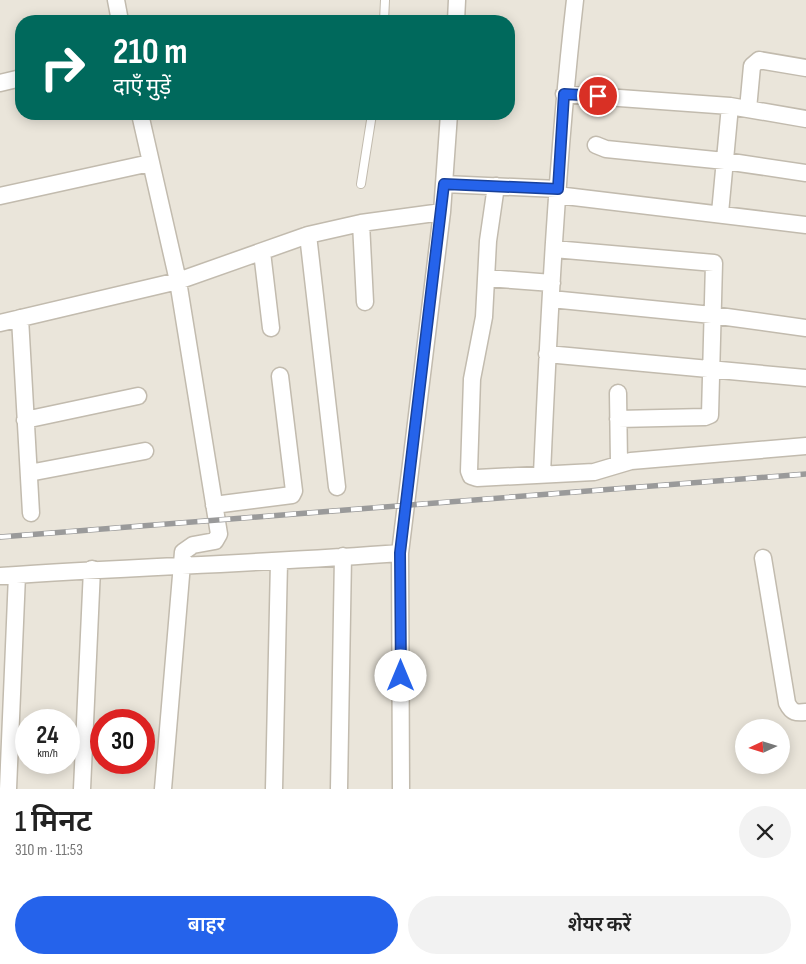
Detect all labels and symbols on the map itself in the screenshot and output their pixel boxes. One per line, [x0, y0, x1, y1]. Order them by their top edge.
pin [577, 75, 619, 117]
position arrow [374, 649, 426, 701]
speed limit sign: 30 [90, 709, 155, 774]
north arrow [735, 719, 790, 774]

